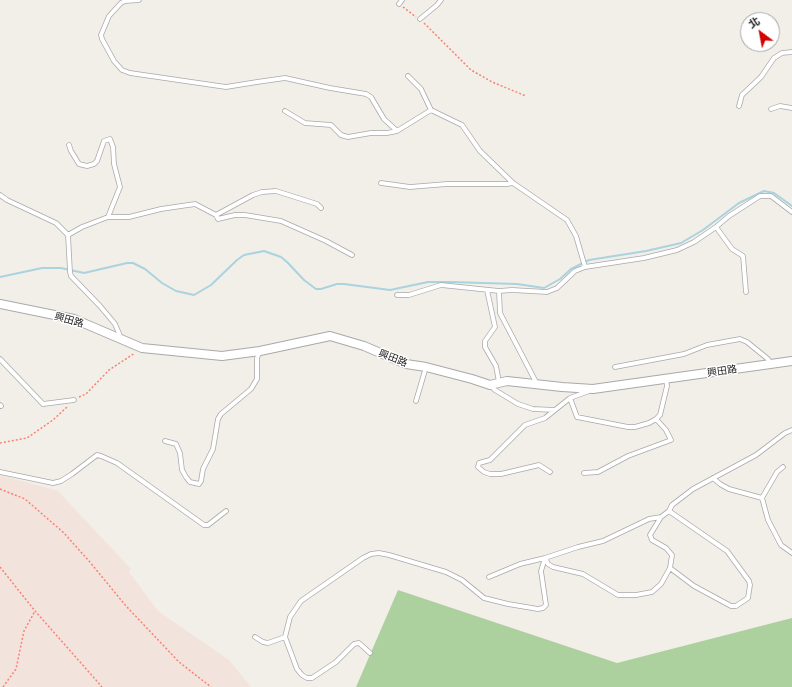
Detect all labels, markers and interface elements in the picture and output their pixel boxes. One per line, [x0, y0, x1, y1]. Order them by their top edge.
north arrow [740, 12, 780, 52]
text: 北 [746, 14, 762, 31]
street label: 興田路 [53, 310, 85, 330]
street label: 興田路 [377, 347, 409, 369]
street label: 興田路 [706, 363, 738, 379]

